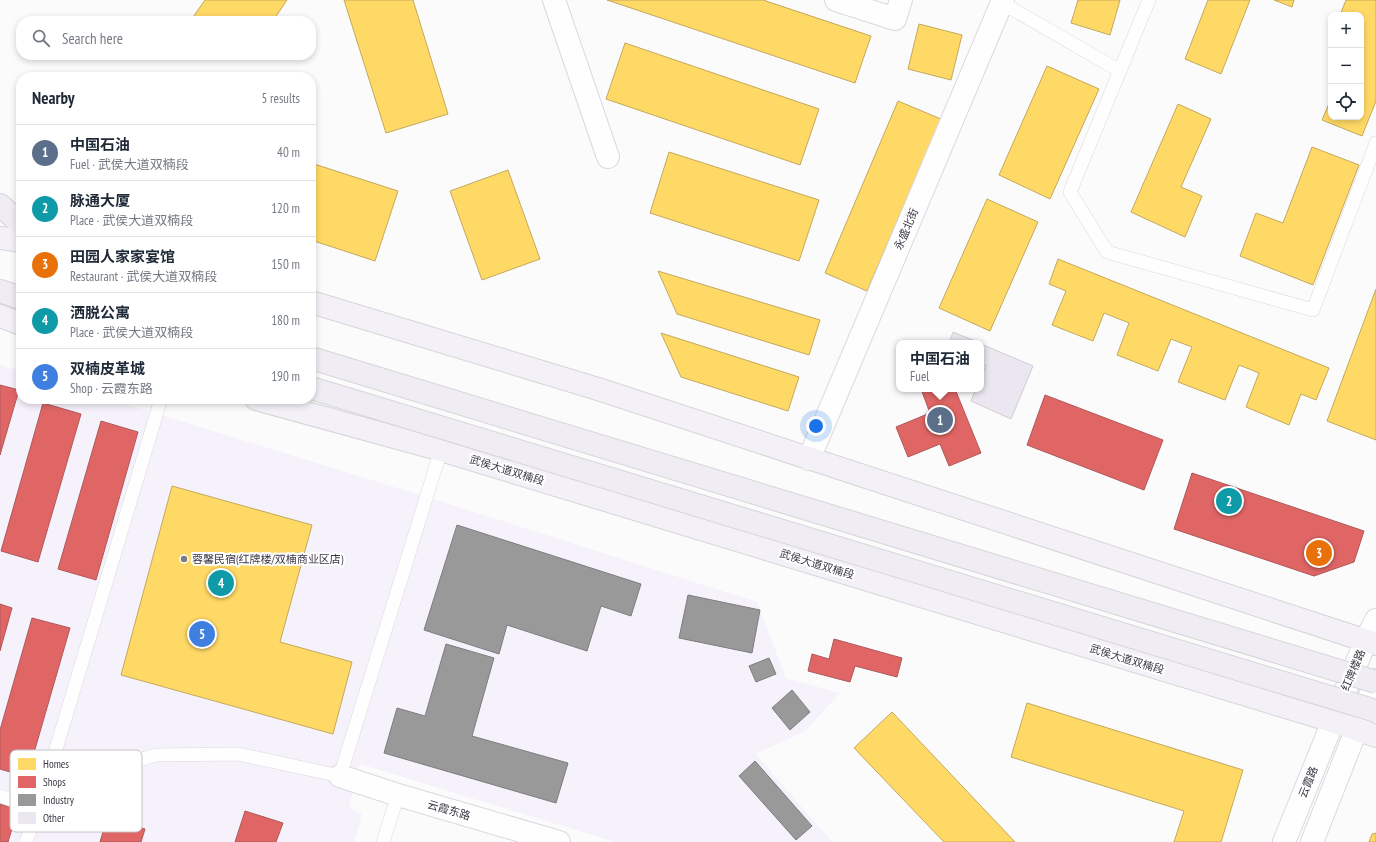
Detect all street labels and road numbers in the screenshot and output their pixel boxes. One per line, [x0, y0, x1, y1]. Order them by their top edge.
street label: 永盛北街 [891, 206, 921, 252]
street label: 武侯大道双楠段 [468, 452, 546, 488]
street label: 武侯大道双楠段 [778, 546, 856, 582]
street label: 武侯大道双楠段 [1088, 641, 1166, 677]
street label: 红牌楼路 [1338, 647, 1368, 693]
street label: 云霞路 [1295, 764, 1321, 800]
street label: 云霞东路 [426, 797, 472, 823]

